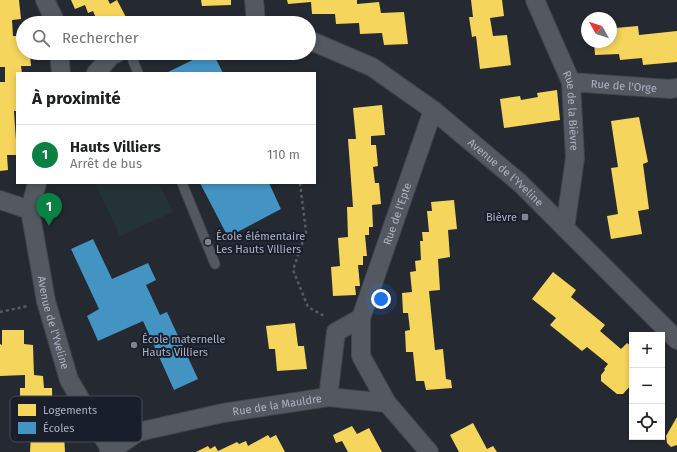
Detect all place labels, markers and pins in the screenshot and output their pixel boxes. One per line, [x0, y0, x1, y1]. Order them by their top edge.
pin: 1 [36, 193, 62, 226]
place label: Bièvre [486, 211, 517, 224]
marker: Bièvre [520, 212, 530, 222]
place label: École élémentaire Les Hauts Villiers [216, 229, 305, 256]
marker: École élémentaire Les Hauts Villiers [203, 237, 213, 247]
place label: École maternelle Hauts Villiers [142, 332, 226, 359]
marker: École maternelle Hauts Villiers [129, 340, 139, 350]

